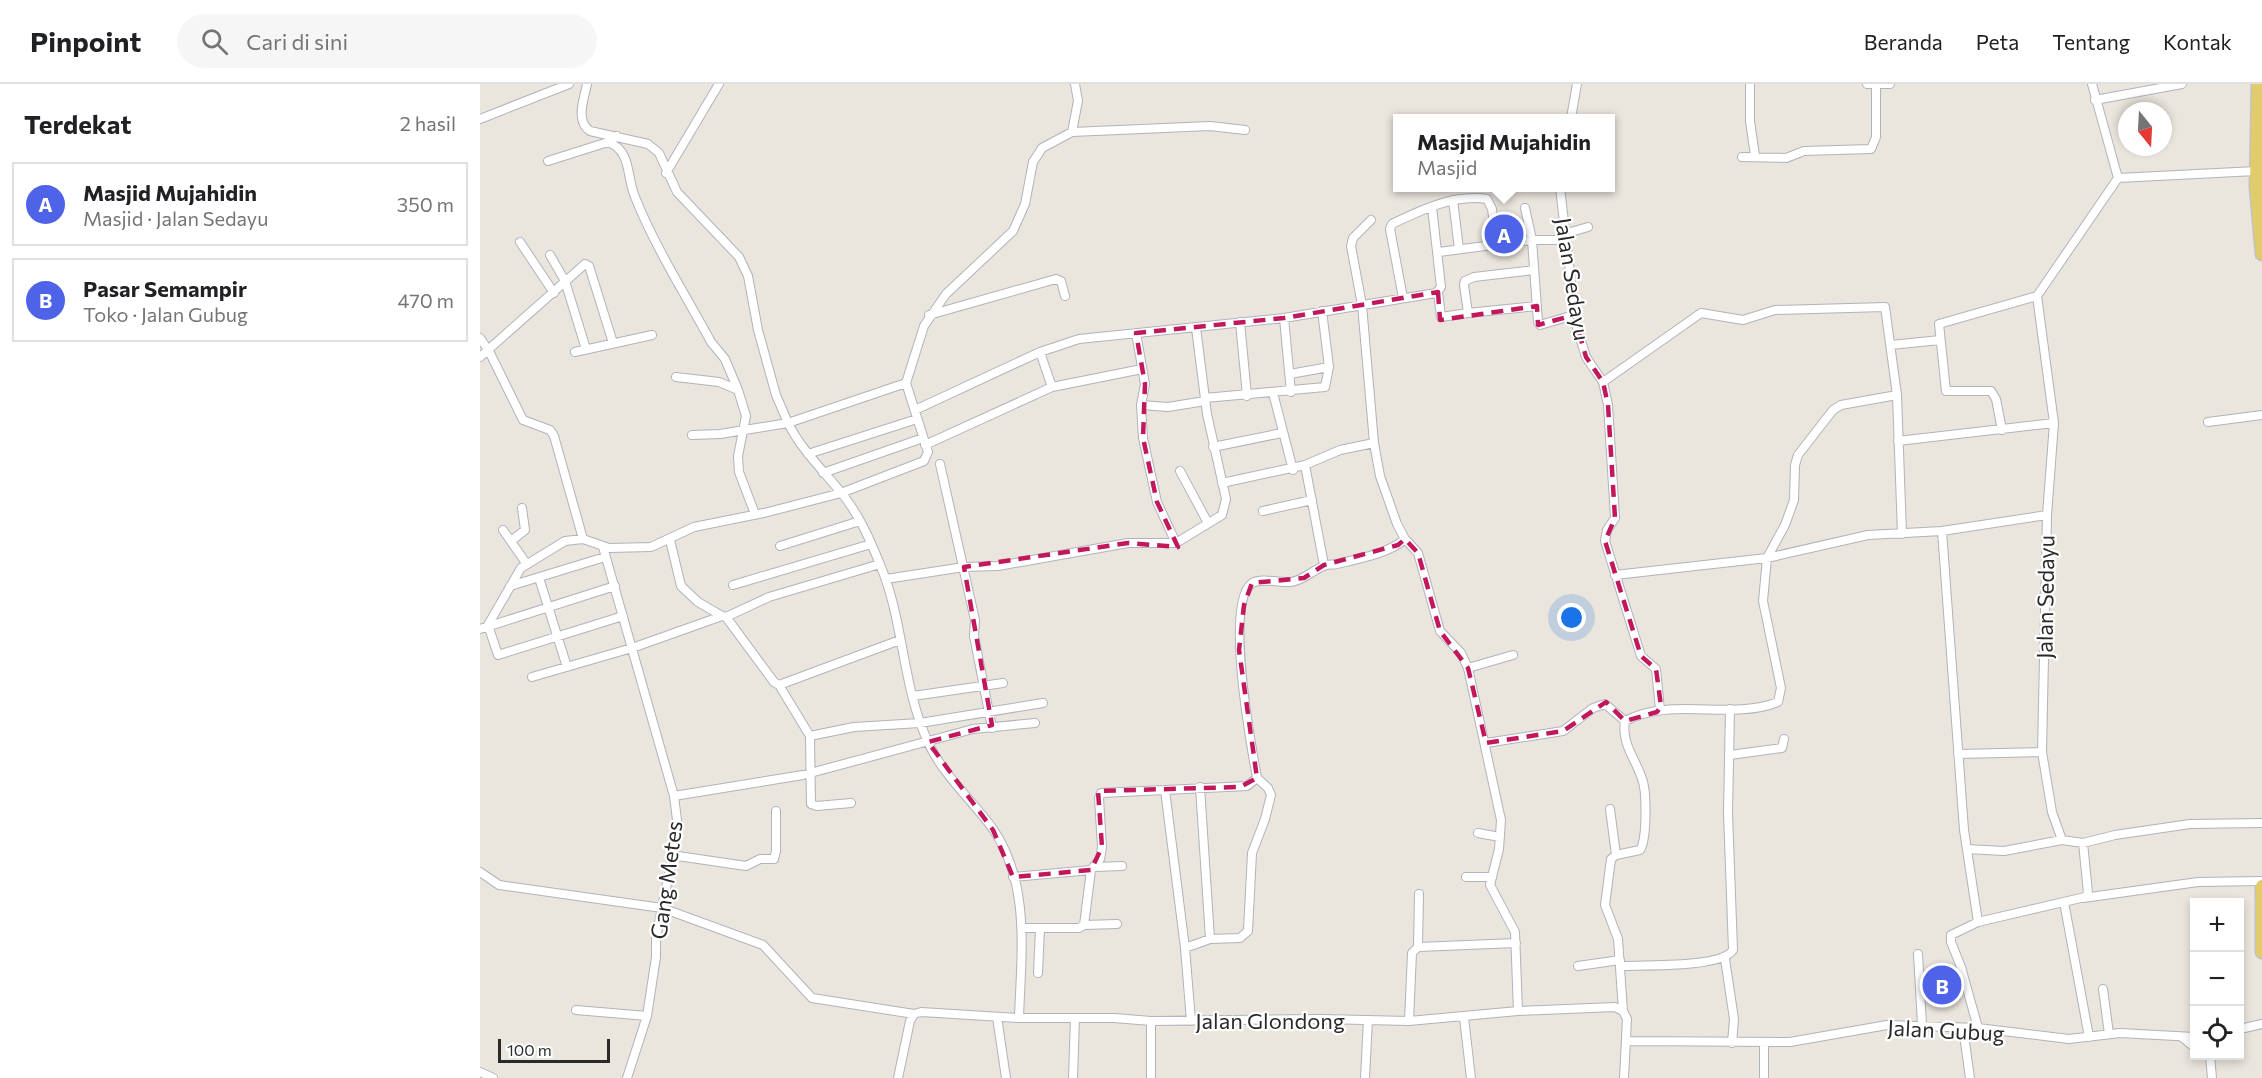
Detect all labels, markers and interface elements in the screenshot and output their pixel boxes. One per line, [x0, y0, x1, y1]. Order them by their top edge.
search box [177, 14, 597, 68]
text: Pinpoint [30, 24, 141, 58]
icon: search [198, 25, 231, 58]
text: Cari di sini [246, 28, 348, 55]
text: Beranda [1864, 29, 1943, 54]
text: Peta [1976, 29, 2019, 54]
text: Tentang [2052, 29, 2130, 54]
text: Kontak [2163, 29, 2232, 54]
north arrow [2118, 102, 2172, 156]
text: Terdekat [24, 108, 131, 139]
text: 2 hasil [400, 111, 456, 135]
popup [1393, 114, 1615, 192]
text: Masjid Mujahidin [1417, 128, 1591, 155]
text: Masjid [1417, 155, 1477, 179]
text: Masjid Mujahidin [83, 179, 257, 206]
text: A [38, 192, 53, 216]
text: 350 m [397, 192, 454, 216]
text: Masjid · Jalan Sedayu [83, 206, 268, 230]
pin: A [1484, 212, 1524, 256]
street label: Jalan Sedayu [1550, 216, 1596, 342]
text: Pasar Semampir [83, 275, 247, 302]
text: B [39, 288, 52, 312]
text: 470 m [398, 288, 454, 312]
text: Toko · Jalan Gubug [83, 302, 248, 326]
street label: Jalan Sedayu [2030, 535, 2060, 659]
your location [1557, 603, 1586, 632]
street label: Gang Metes [644, 819, 688, 941]
map controls [2190, 898, 2244, 1060]
button: + [2190, 898, 2244, 952]
button: − [2190, 952, 2244, 1006]
pin: B [1922, 962, 1962, 1008]
button: locate [2190, 1006, 2244, 1060]
street label: Jalan Glondong [1195, 1007, 1345, 1034]
street label: Jalan Gubug [1887, 1013, 2005, 1047]
scale bar [498, 1036, 610, 1064]
text: 100 m [507, 1040, 552, 1059]

